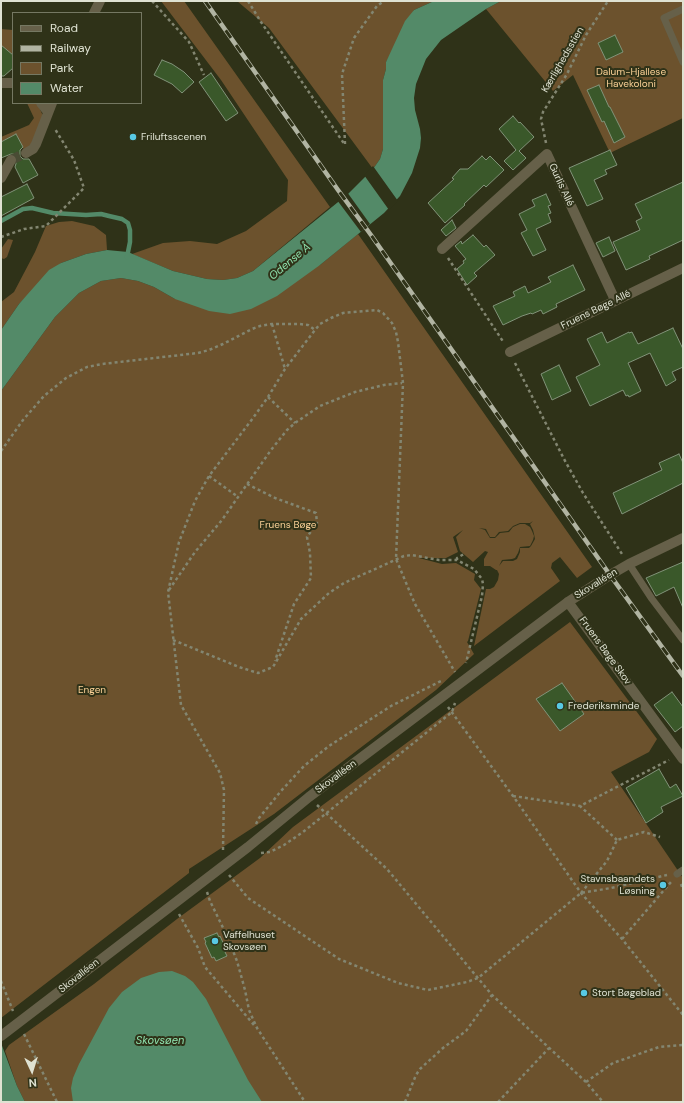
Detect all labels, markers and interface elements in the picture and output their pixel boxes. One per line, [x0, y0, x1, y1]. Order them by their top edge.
legend [12, 12, 142, 104]
text: Road [50, 20, 78, 36]
street label: Kærlighedsstien [539, 25, 587, 95]
text: Railway [50, 40, 91, 56]
text: Park [50, 60, 74, 76]
park label: Dalum-Hjallese Havekoloni [596, 66, 666, 90]
text: Water [50, 80, 83, 96]
place label: Friluftsscenen [141, 131, 206, 143]
marker: Friluftsscenen [128, 132, 138, 142]
street label: Gurlis Allé [546, 162, 576, 208]
water label: Odense Å [267, 241, 313, 283]
street label: Fruens Bøge Allé [559, 288, 633, 332]
park label: Fruens Bøge [260, 519, 316, 531]
street label: Skovalléen [572, 566, 620, 602]
street label: Fruens Bøge Skov [576, 615, 634, 687]
park label: Engen [78, 684, 106, 696]
place label: Frederiksminde [568, 700, 639, 712]
marker: Frederiksminde [555, 701, 565, 711]
street label: Skovalléen [313, 758, 359, 796]
place label: Stavnsbaandets Løsning [580, 873, 655, 896]
marker: Stavnsbaandets Løsning [658, 880, 668, 890]
place label: Vaffelhuset Skovsøen [223, 929, 275, 952]
marker: Vaffelhuset Skovsøen [210, 936, 220, 946]
street label: Skovalléen [56, 956, 102, 996]
place label: Stort Bøgeblad [592, 987, 661, 999]
marker: Stort Bøgeblad [579, 988, 589, 998]
water label: Skovsøen [136, 1034, 184, 1048]
north arrow [12, 1051, 52, 1091]
text: N [28, 1076, 37, 1090]

